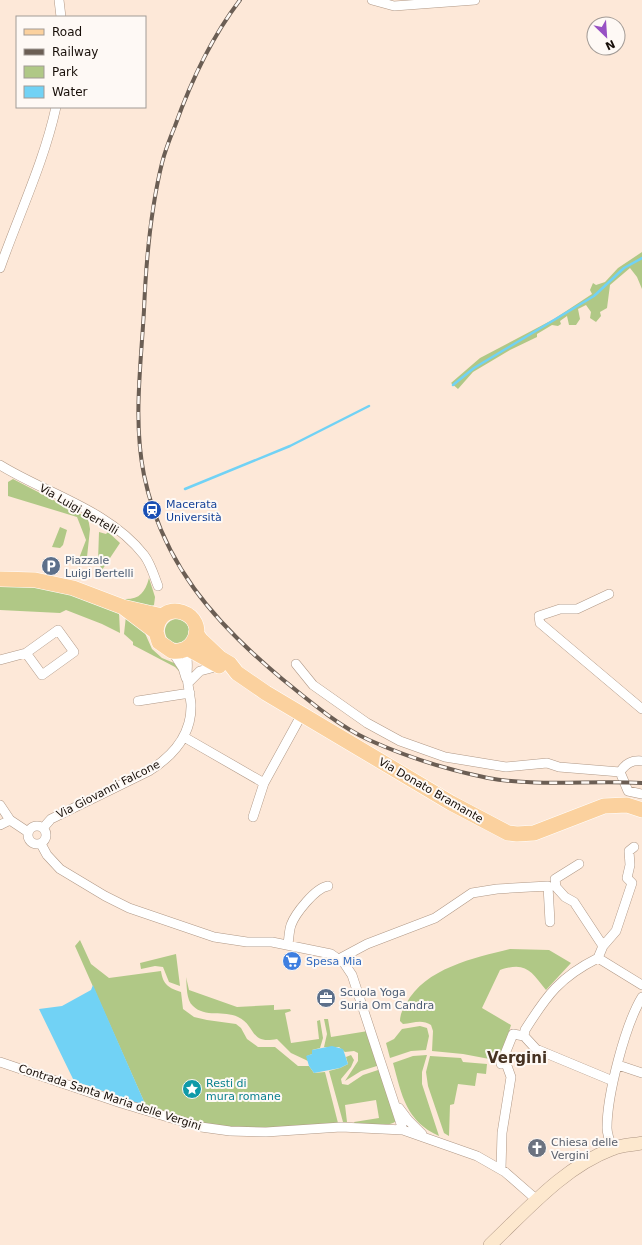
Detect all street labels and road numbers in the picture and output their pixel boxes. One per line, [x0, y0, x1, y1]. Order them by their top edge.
street label: Via Luigi Bertelli [37, 482, 121, 537]
street label: Via Donato Bramante [376, 755, 485, 826]
street label: Via Giovanni Falcone [54, 758, 162, 821]
street label: Contrada Santa Maria delle Vergini [17, 1062, 203, 1133]

